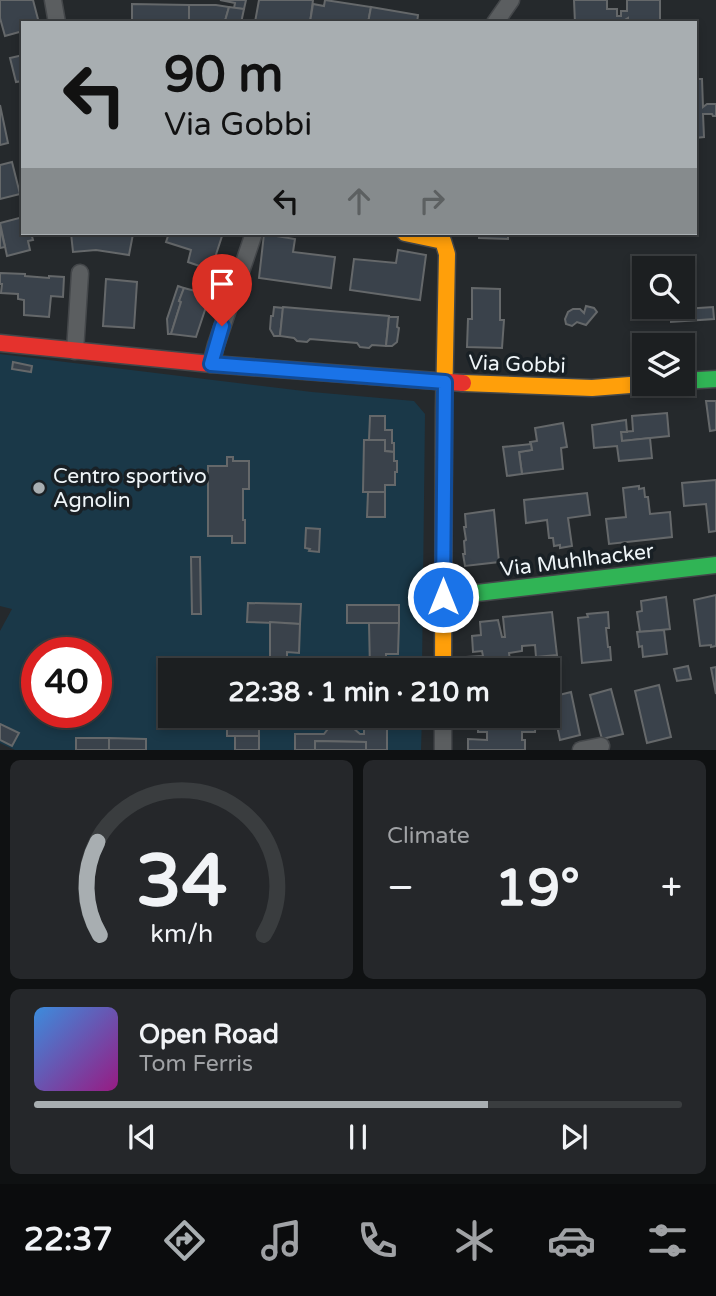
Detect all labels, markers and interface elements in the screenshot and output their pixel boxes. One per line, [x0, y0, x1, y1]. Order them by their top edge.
text: 90 m [164, 46, 283, 105]
icon: left [49, 49, 140, 140]
text: Via Gobbi [164, 106, 312, 144]
icon: left [267, 182, 305, 220]
icon: ahead [340, 182, 378, 220]
icon: right [413, 182, 451, 220]
pin [192, 254, 252, 326]
map controls [632, 256, 695, 396]
button: search [632, 256, 695, 319]
icon: arrive [203, 265, 241, 303]
button: layers [632, 333, 695, 396]
street label: Via Gobbi [468, 350, 566, 379]
place label: Centro sportivo Agnolin [53, 464, 207, 513]
marker: Centro sportivo Agnolin [31, 480, 47, 496]
street label: Via Muhlhacker [499, 539, 655, 582]
position arrow [406, 560, 480, 634]
speed limit sign: 40 [21, 637, 112, 728]
text: 22:38 · 1 min · 210 m [228, 677, 490, 708]
text: Climate [387, 822, 470, 850]
text: 34 [136, 839, 227, 927]
text: 19° [495, 857, 580, 920]
text: − [387, 865, 414, 911]
text: + [661, 865, 682, 911]
text: km/h [150, 919, 213, 949]
text: Open Road [139, 1019, 279, 1050]
text: Tom Ferris [139, 1050, 253, 1078]
icon: previous [123, 1118, 161, 1156]
icon: pause [339, 1118, 377, 1156]
icon: next [555, 1118, 593, 1156]
icon: directions [160, 1216, 209, 1265]
icon: music [257, 1216, 306, 1265]
icon: phone [353, 1216, 402, 1265]
icon: climate [450, 1216, 499, 1265]
icon: car [547, 1216, 596, 1265]
icon: filters [643, 1216, 692, 1265]
text: 22:37 [24, 1221, 113, 1259]

